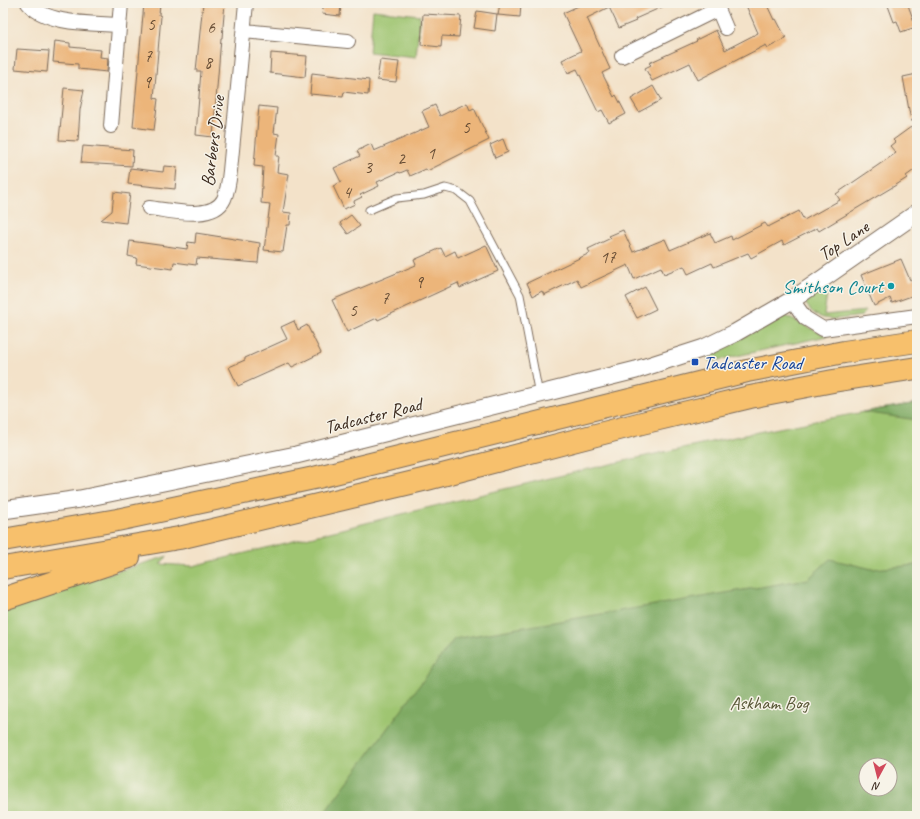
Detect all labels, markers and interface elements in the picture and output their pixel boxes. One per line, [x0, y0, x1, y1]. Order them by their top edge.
house number: 5 [147, 14, 156, 35]
house number: 6 [207, 17, 216, 38]
house number: 7 [144, 46, 153, 67]
house number: 8 [204, 52, 214, 73]
house number: 9 [143, 72, 152, 93]
street label: Barbers Drive [196, 93, 231, 188]
house number: 5 [462, 117, 471, 138]
house number: 1 [427, 143, 436, 164]
house number: 2 [397, 148, 406, 169]
house number: 3 [364, 157, 373, 178]
house number: 4 [343, 182, 353, 203]
street label: Top Lane [814, 214, 875, 266]
house number: 17 [600, 247, 617, 268]
house number: 9 [415, 272, 424, 293]
place label: Smithson Court [782, 275, 885, 299]
marker: Smithson Court [886, 281, 896, 291]
house number: 7 [381, 288, 390, 309]
house number: 5 [349, 300, 358, 321]
place label: Tadcaster Road [703, 351, 805, 375]
marker: Tadcaster Road [690, 357, 700, 367]
street label: Tadcaster Road [322, 392, 427, 440]
park label: Askham Bog [730, 691, 809, 715]
north arrow [858, 757, 898, 797]
text: N [870, 779, 881, 794]

